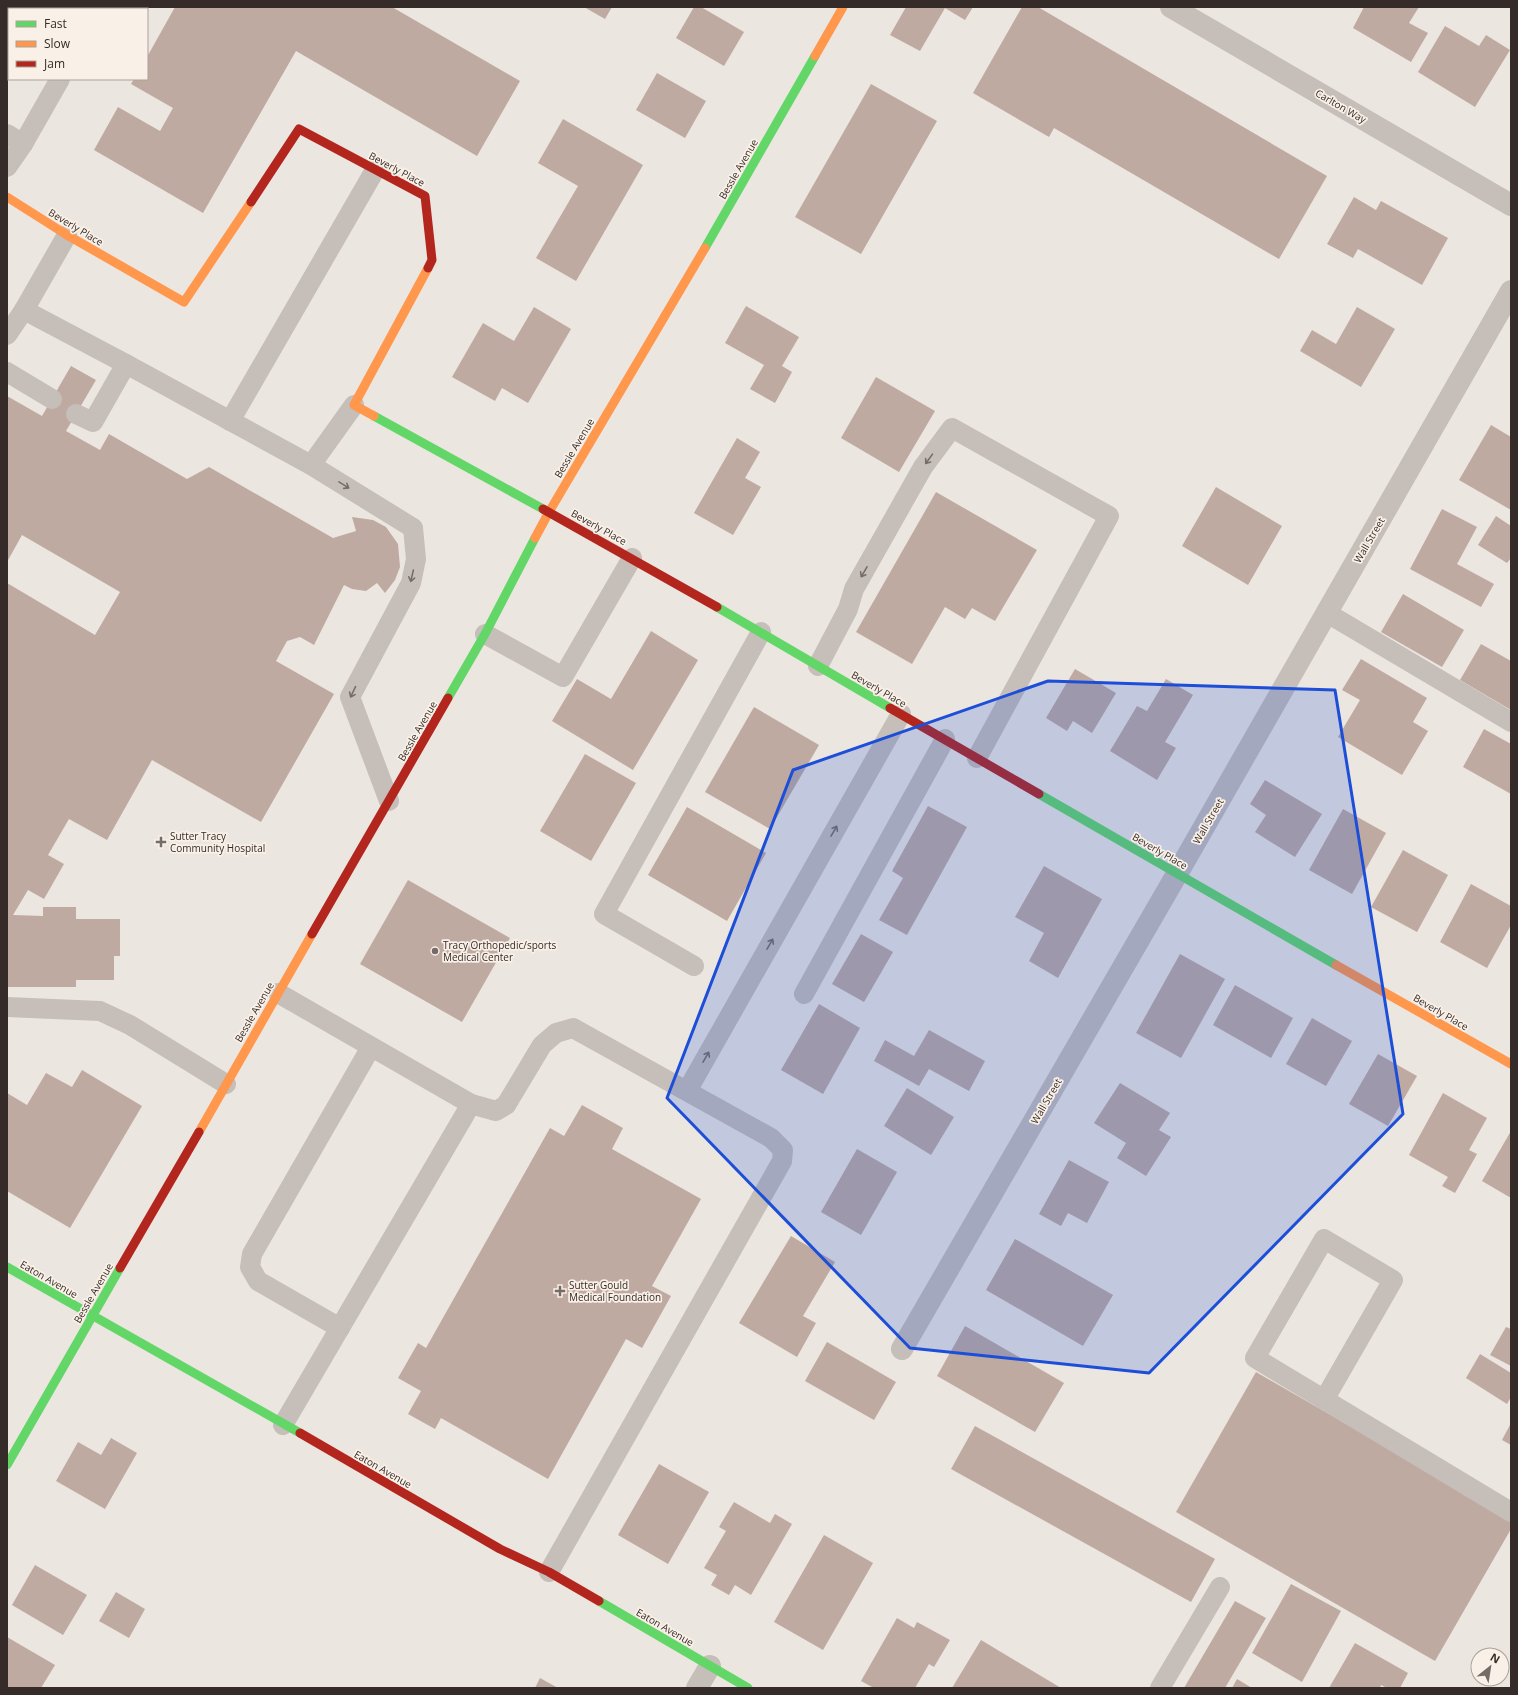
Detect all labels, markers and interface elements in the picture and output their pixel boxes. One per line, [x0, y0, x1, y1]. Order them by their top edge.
legend [8, 8, 148, 80]
text: Fast [44, 15, 67, 32]
text: Slow [44, 35, 71, 52]
text: Jam [43, 55, 65, 72]
street label: Carlton Way [1313, 86, 1370, 127]
street label: Bessle Avenue [715, 136, 761, 202]
street label: Beverly Place [367, 148, 428, 190]
street label: Beverly Place [46, 205, 106, 249]
street label: Bessle Avenue [551, 415, 597, 480]
one-way arrow [925, 454, 933, 465]
one-way arrow [338, 482, 350, 490]
street label: Beverly Place [569, 506, 630, 548]
street label: Wall Street [1350, 514, 1388, 565]
one-way arrow [859, 566, 867, 578]
one-way arrow [408, 570, 416, 583]
street label: Beverly Place [849, 668, 909, 711]
one-way arrow [349, 686, 356, 698]
street label: Bessle Avenue [394, 698, 440, 764]
street label: Wall Street [1189, 795, 1227, 846]
one-way arrow [831, 825, 839, 837]
place label: Sutter Tracy Community Hospital [170, 829, 265, 855]
street label: Beverly Place [1130, 830, 1190, 873]
marker: Sutter Tracy Community Hospital [155, 836, 167, 848]
place label: Tracy Orthopedic/sports Medical Center [443, 938, 557, 964]
one-way arrow [767, 938, 775, 950]
marker: Tracy Orthopedic/sports Medical Center [430, 946, 440, 956]
street label: Bessle Avenue [231, 979, 277, 1045]
street label: Beverly Place [1411, 991, 1471, 1034]
one-way arrow [703, 1051, 710, 1063]
street label: Wall Street [1027, 1075, 1065, 1126]
street label: Eaton Avenue [18, 1257, 81, 1301]
street label: Bessle Avenue [70, 1260, 116, 1326]
place label: Sutter Gould Medical Foundation [569, 1278, 661, 1304]
marker: Sutter Gould Medical Foundation [554, 1285, 566, 1297]
street label: Eaton Avenue [352, 1447, 415, 1491]
street label: Eaton Avenue [634, 1605, 697, 1649]
north arrow [1470, 1647, 1510, 1687]
text: N [1488, 1649, 1503, 1667]

